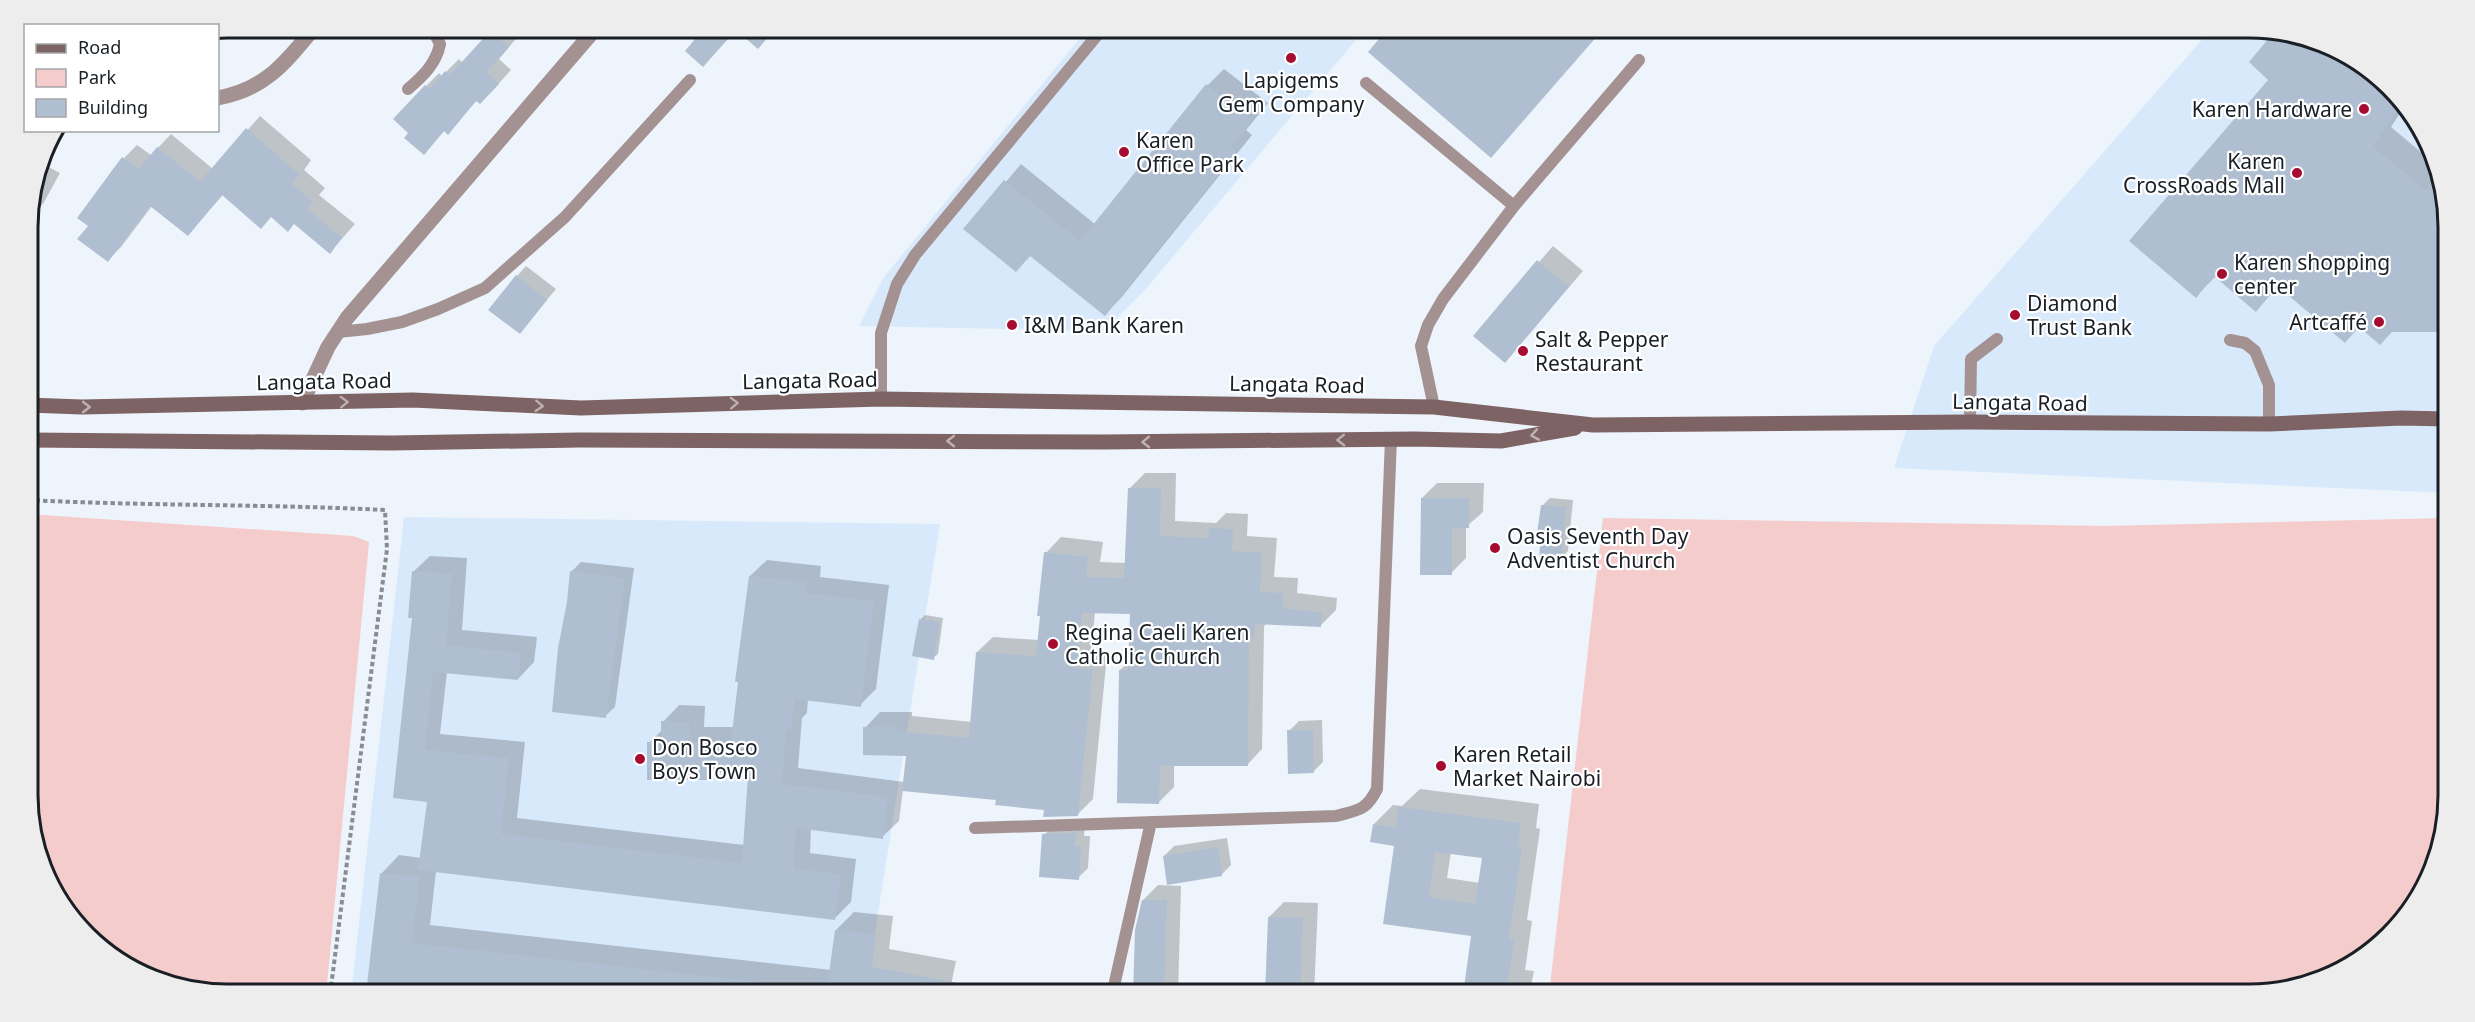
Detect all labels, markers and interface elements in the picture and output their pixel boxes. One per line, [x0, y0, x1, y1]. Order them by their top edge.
legend [24, 24, 219, 132]
text: Road [78, 35, 121, 59]
marker: Lapigems Gem Company [1284, 51, 1298, 65]
text: Park [78, 65, 116, 89]
place label: Lapigems Gem Company [1218, 66, 1364, 118]
text: Building [78, 95, 148, 119]
place label: Karen Hardware [2192, 95, 2352, 123]
marker: Karen Hardware [2357, 102, 2371, 116]
place label: Karen Office Park [1136, 126, 1245, 178]
marker: Karen Office Park [1117, 145, 1131, 159]
place label: Karen CrossRoads Mall [2123, 147, 2285, 199]
marker: Karen CrossRoads Mall [2290, 166, 2304, 180]
place label: Karen shopping center [2234, 248, 2390, 300]
marker: Karen shopping center [2215, 267, 2229, 281]
place label: Diamond Trust Bank [2027, 289, 2133, 341]
marker: Diamond Trust Bank [2008, 308, 2022, 322]
place label: Artcaffé [2289, 308, 2367, 336]
place label: I&M Bank Karen [1024, 311, 1184, 339]
marker: Artcaffé [2372, 315, 2386, 329]
marker: I&M Bank Karen [1005, 318, 1019, 332]
place label: Salt & Pepper Restaurant [1535, 325, 1669, 377]
marker: Salt & Pepper Restaurant [1516, 344, 1530, 358]
street label: Langata Road [742, 365, 878, 395]
street label: Langata Road [256, 366, 392, 396]
street label: Langata Road [1229, 369, 1365, 399]
street label: Langata Road [1952, 387, 2088, 417]
one-way arrow [340, 395, 349, 408]
one-way arrow [729, 397, 738, 410]
one-way arrow [535, 399, 544, 412]
one-way arrow [82, 401, 91, 413]
one-way arrow [1530, 428, 1540, 440]
one-way arrow [1336, 434, 1345, 446]
one-way arrow [946, 435, 955, 447]
one-way arrow [1141, 436, 1150, 448]
place label: Oasis Seventh Day Adventist Church [1507, 522, 1689, 574]
marker: Oasis Seventh Day Adventist Church [1488, 541, 1502, 555]
place label: Regina Caeli Karen Catholic Church [1065, 618, 1250, 670]
marker: Regina Caeli Karen Catholic Church [1046, 637, 1060, 651]
place label: Don Bosco Boys Town [652, 733, 758, 785]
place label: Karen Retail Market Nairobi [1453, 740, 1601, 792]
marker: Don Bosco Boys Town [633, 752, 647, 766]
marker: Karen Retail Market Nairobi [1434, 759, 1448, 773]

